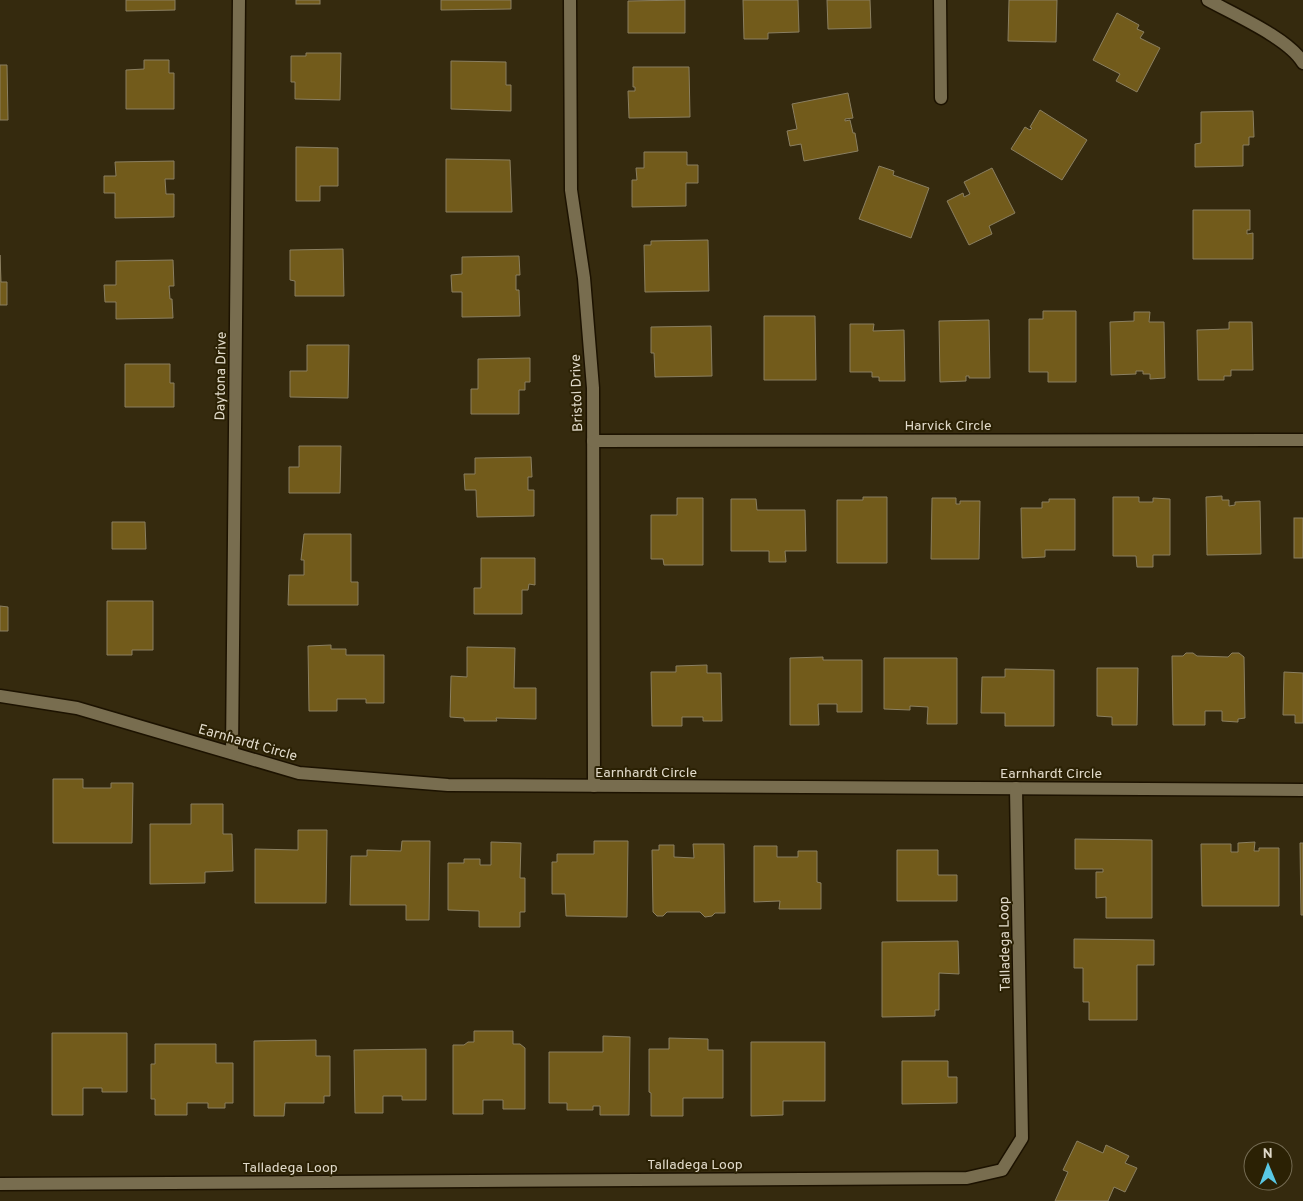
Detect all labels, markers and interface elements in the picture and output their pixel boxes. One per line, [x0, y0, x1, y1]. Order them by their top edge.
street label: Daytona Drive [212, 331, 231, 421]
street label: Bristol Drive [568, 354, 587, 432]
street label: Harvick Circle [905, 418, 991, 435]
street label: Earnhardt Circle [196, 721, 299, 766]
street label: Earnhardt Circle [595, 765, 697, 782]
street label: Earnhardt Circle [1000, 766, 1102, 783]
street label: Talladega Loop [996, 896, 1015, 992]
north arrow [1243, 1141, 1293, 1191]
text: N [1263, 1146, 1273, 1163]
street label: Talladega Loop [647, 1157, 743, 1174]
street label: Talladega Loop [242, 1160, 338, 1177]

